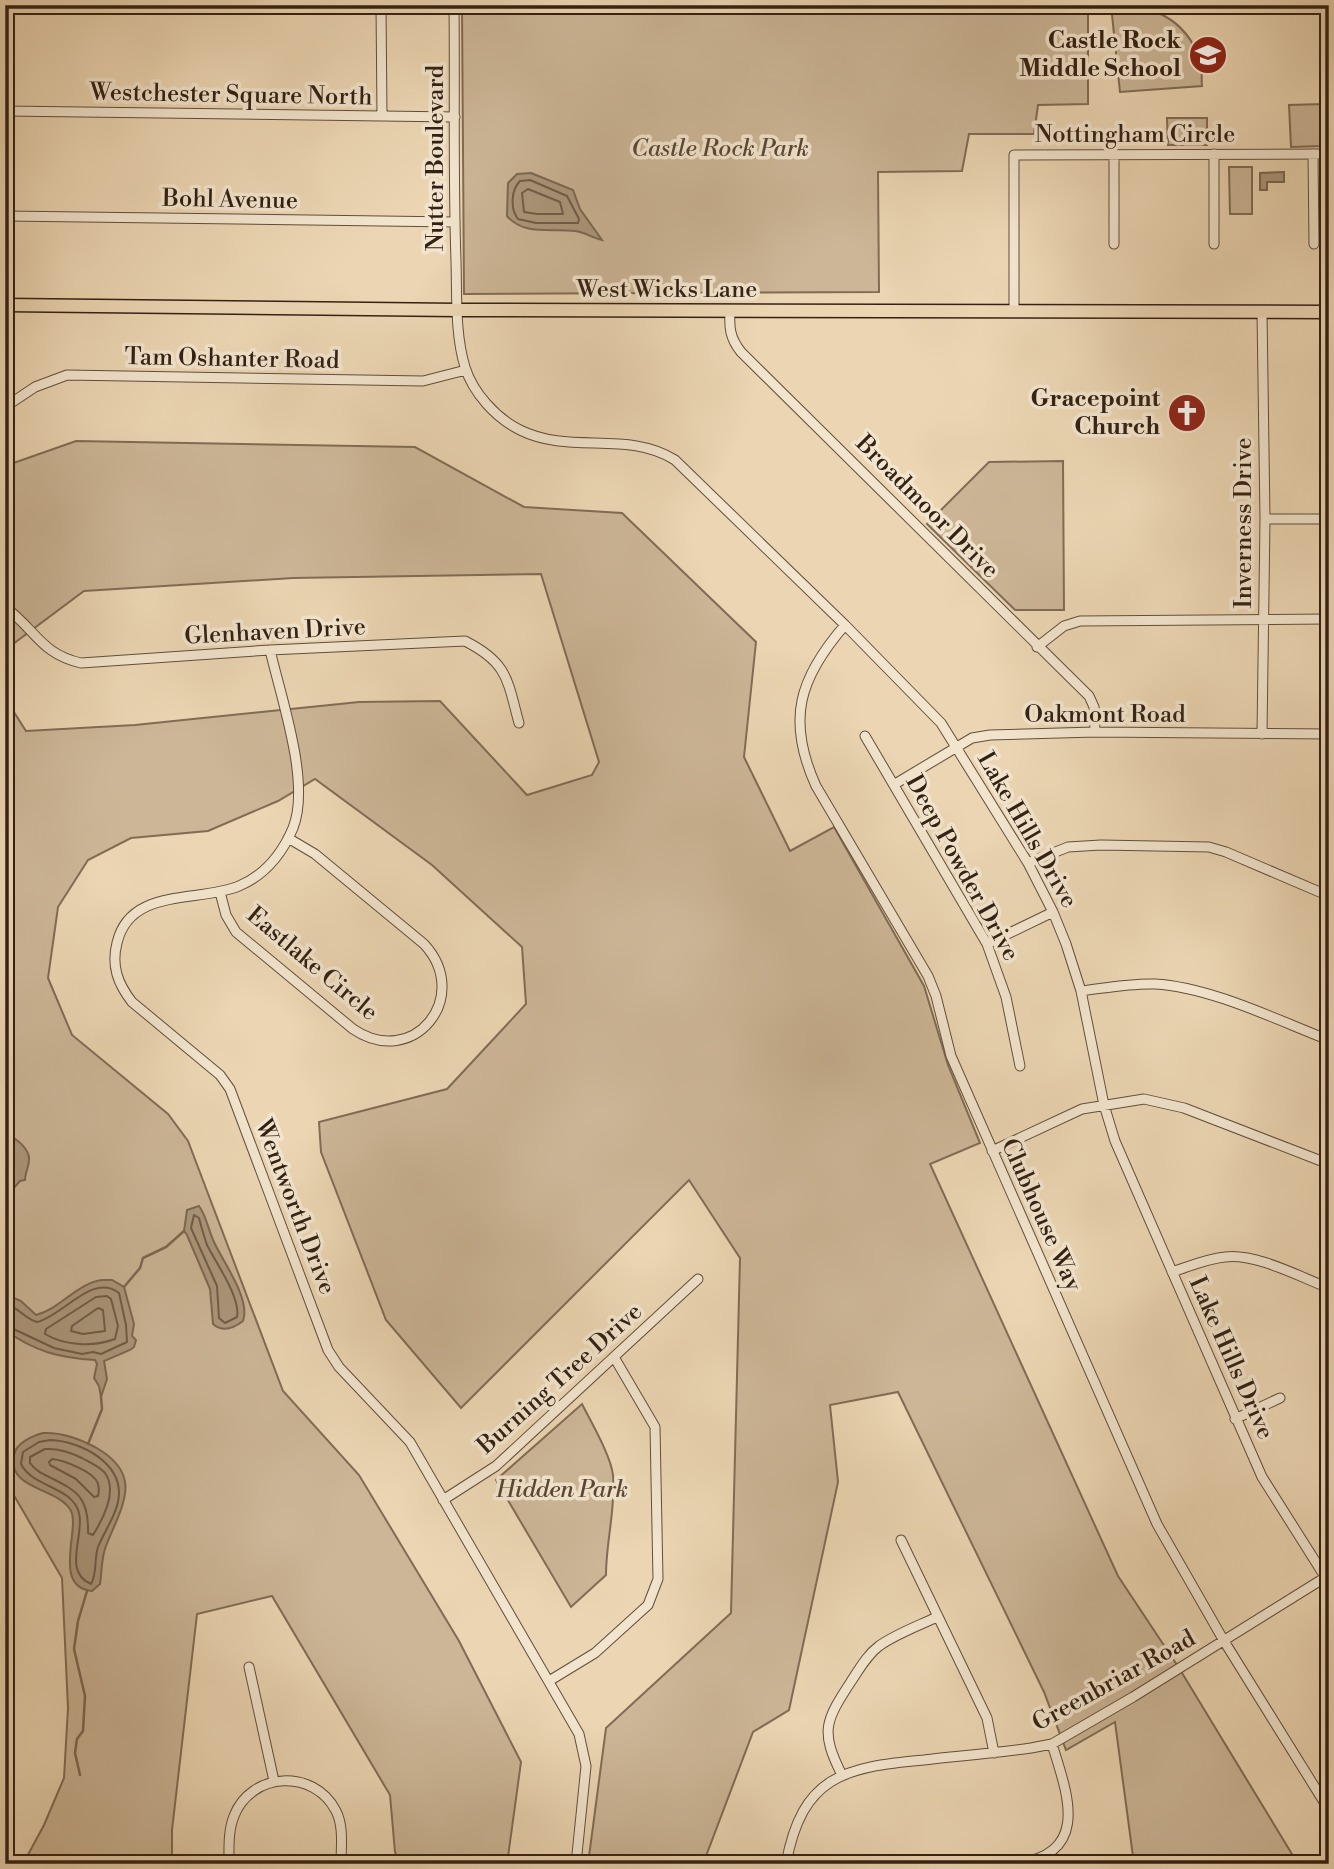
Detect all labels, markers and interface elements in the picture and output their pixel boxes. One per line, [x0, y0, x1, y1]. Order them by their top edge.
place label: Castle Rock Middle School [1019, 26, 1182, 84]
school or university icon: Castle Rock Middle School [1187, 34, 1229, 76]
street label: Nutter Boulevard [421, 64, 451, 251]
street label: Westchester Square North [88, 78, 373, 112]
street label: Nottingham Circle [1035, 120, 1235, 150]
park label: Castle Rock Park [631, 134, 809, 164]
street label: Bohl Avenue [161, 184, 298, 216]
street label: West Wicks Lane [576, 275, 757, 305]
street label: Tam Oshanter Road [124, 342, 340, 376]
place label: Gracepoint Church [1030, 384, 1161, 442]
church icon: Gracepoint Church [1166, 392, 1208, 434]
street label: Broadmoor Drive [848, 428, 1005, 585]
street label: Inverness Drive [1229, 437, 1259, 609]
street label: Glenhaven Drive [184, 612, 366, 652]
street label: Oakmont Road [1024, 700, 1186, 730]
street label: Lake Hills Drive [970, 747, 1084, 913]
street label: Deep Powder Drive [898, 770, 1026, 966]
street label: Eastlake Circle [240, 900, 384, 1028]
street label: Wentworth Drive [247, 1114, 342, 1299]
street label: Clubhouse Way [994, 1134, 1088, 1296]
street label: Lake Hills Drive [1182, 1272, 1280, 1444]
street label: Burning Tree Drive [471, 1297, 649, 1462]
park label: Hidden Park [495, 1475, 628, 1505]
street label: Greenbriar Road [1027, 1624, 1201, 1738]

